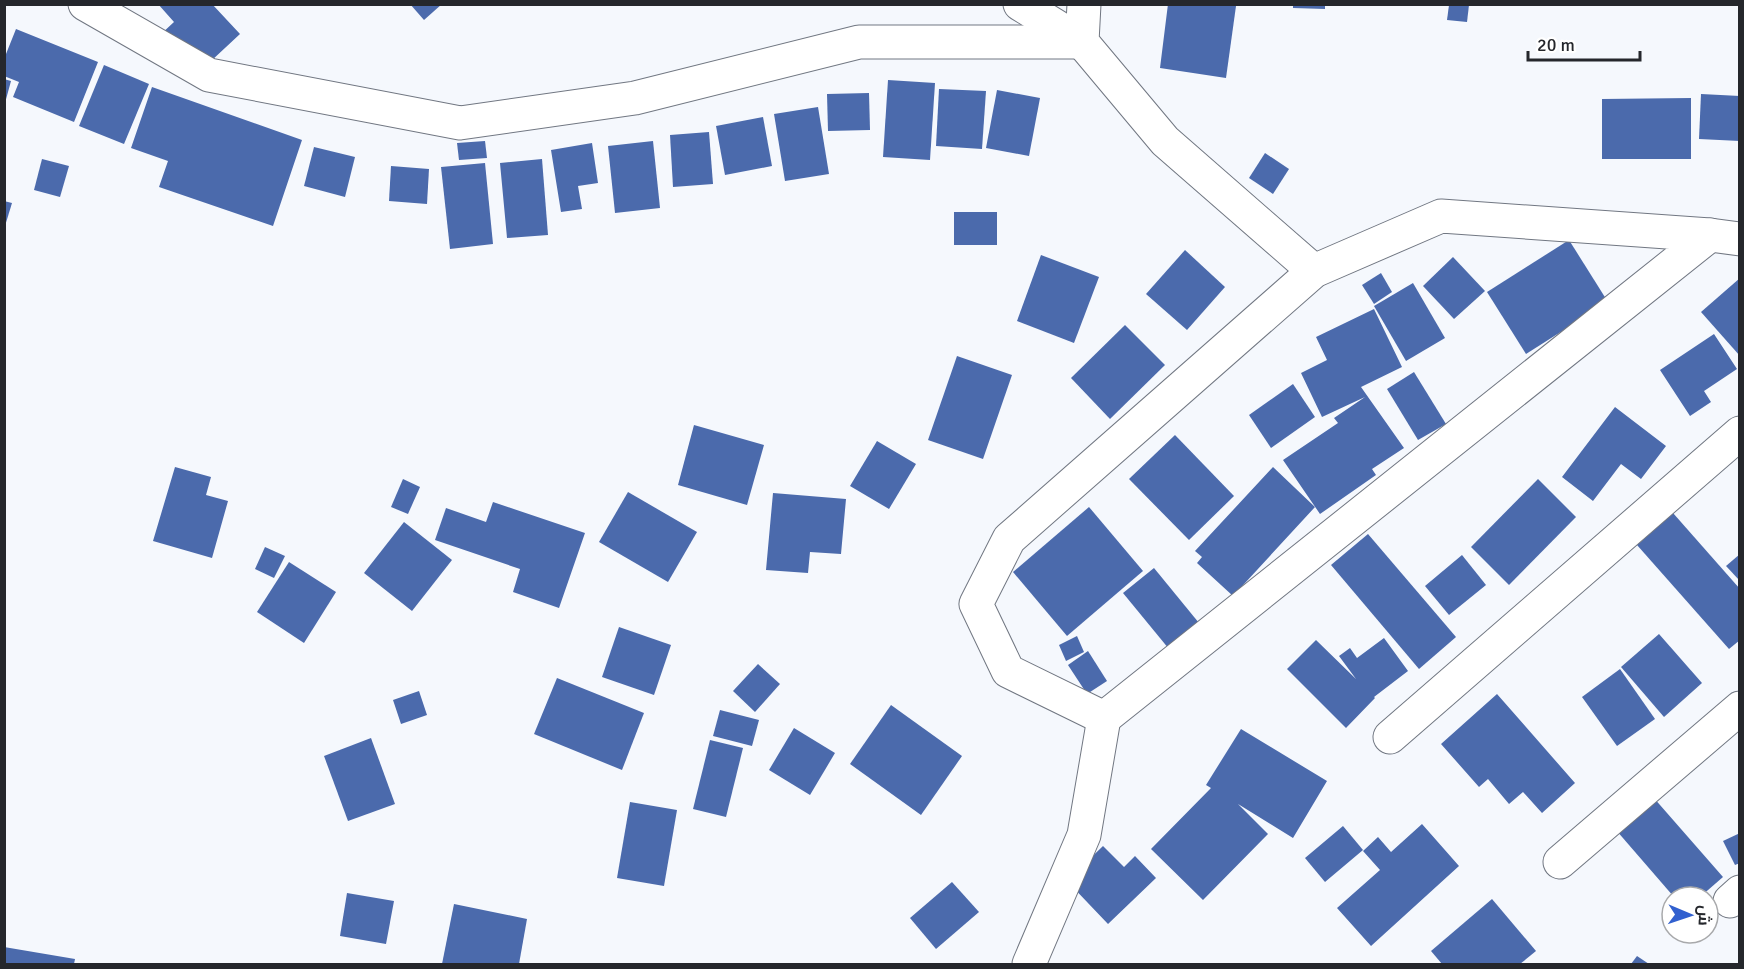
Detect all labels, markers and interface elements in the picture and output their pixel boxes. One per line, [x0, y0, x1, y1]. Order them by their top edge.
scale bar [1528, 24, 1640, 62]
text: 20 m [1537, 34, 1575, 56]
north arrow [1660, 885, 1720, 945]
text: ش [1694, 905, 1714, 926]

